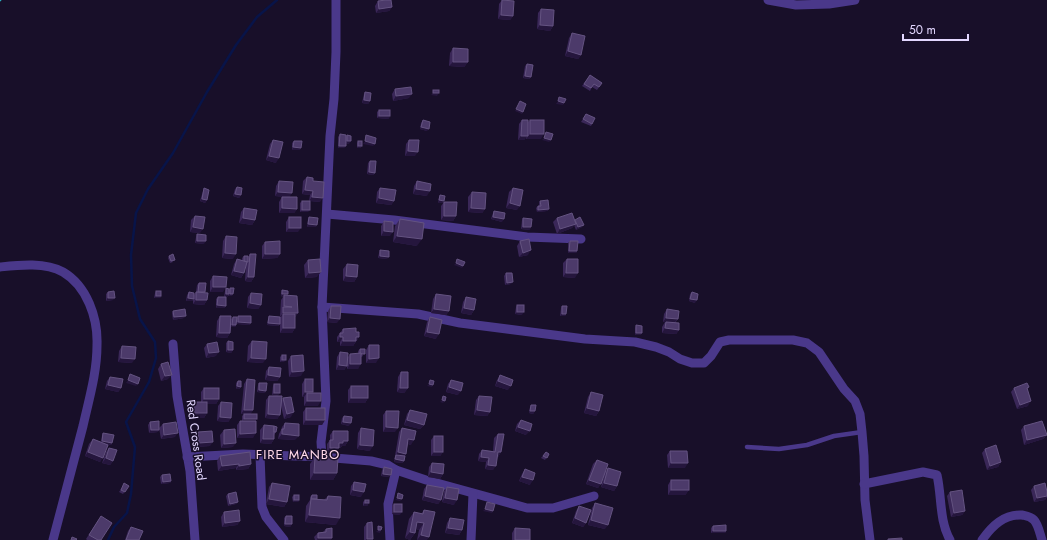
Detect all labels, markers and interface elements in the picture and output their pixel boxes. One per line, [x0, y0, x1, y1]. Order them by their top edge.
scale bar [903, 16, 968, 42]
text: 50 m [909, 21, 936, 39]
street label: Red Cross Road [181, 399, 211, 481]
district label: FIRE MANBO [256, 445, 340, 464]

